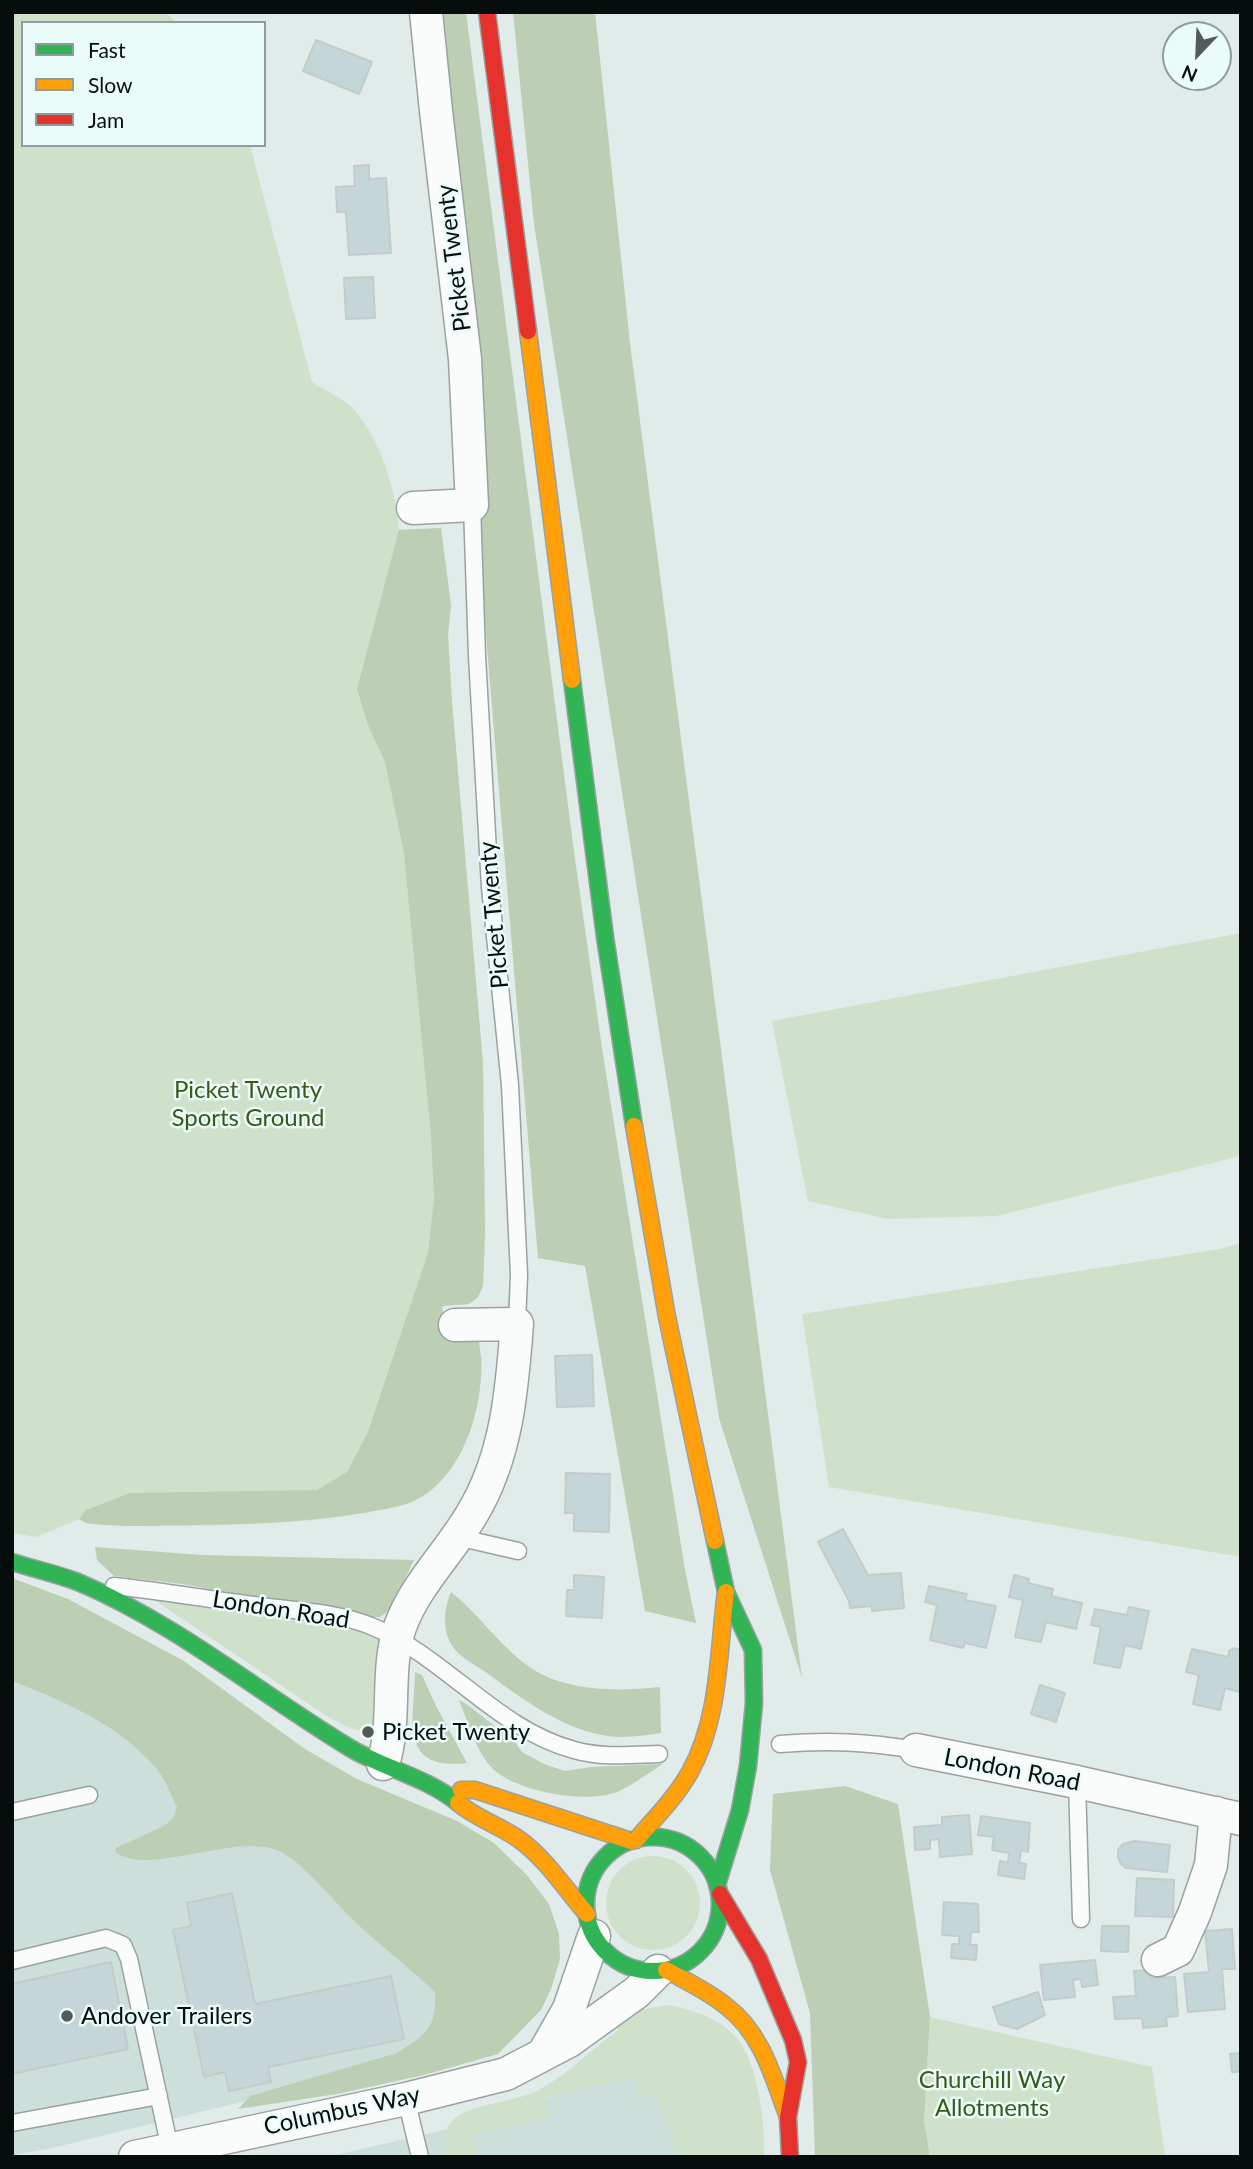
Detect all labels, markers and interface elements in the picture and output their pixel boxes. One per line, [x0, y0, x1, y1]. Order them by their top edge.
legend [21, 21, 266, 147]
north arrow [1162, 21, 1232, 91]
text: Fast [88, 37, 125, 62]
text: N [1178, 61, 1201, 87]
text: Slow [88, 72, 132, 97]
text: Jam [88, 107, 124, 132]
street label: Picket Twenty [431, 183, 477, 333]
street label: Picket Twenty [473, 840, 515, 990]
park label: Picket Twenty Sports Ground [171, 1076, 325, 1132]
street label: London Road [210, 1585, 352, 1635]
place label: Picket Twenty [382, 1718, 530, 1746]
marker: Picket Twenty [360, 1724, 376, 1740]
street label: London Road [941, 1743, 1083, 1797]
place label: Andover Trailers [81, 2002, 252, 2030]
marker: Andover Trailers [59, 2008, 75, 2024]
park label: Churchill Way Allotments [919, 2066, 1065, 2122]
street label: Columbus Way [261, 2080, 423, 2142]

